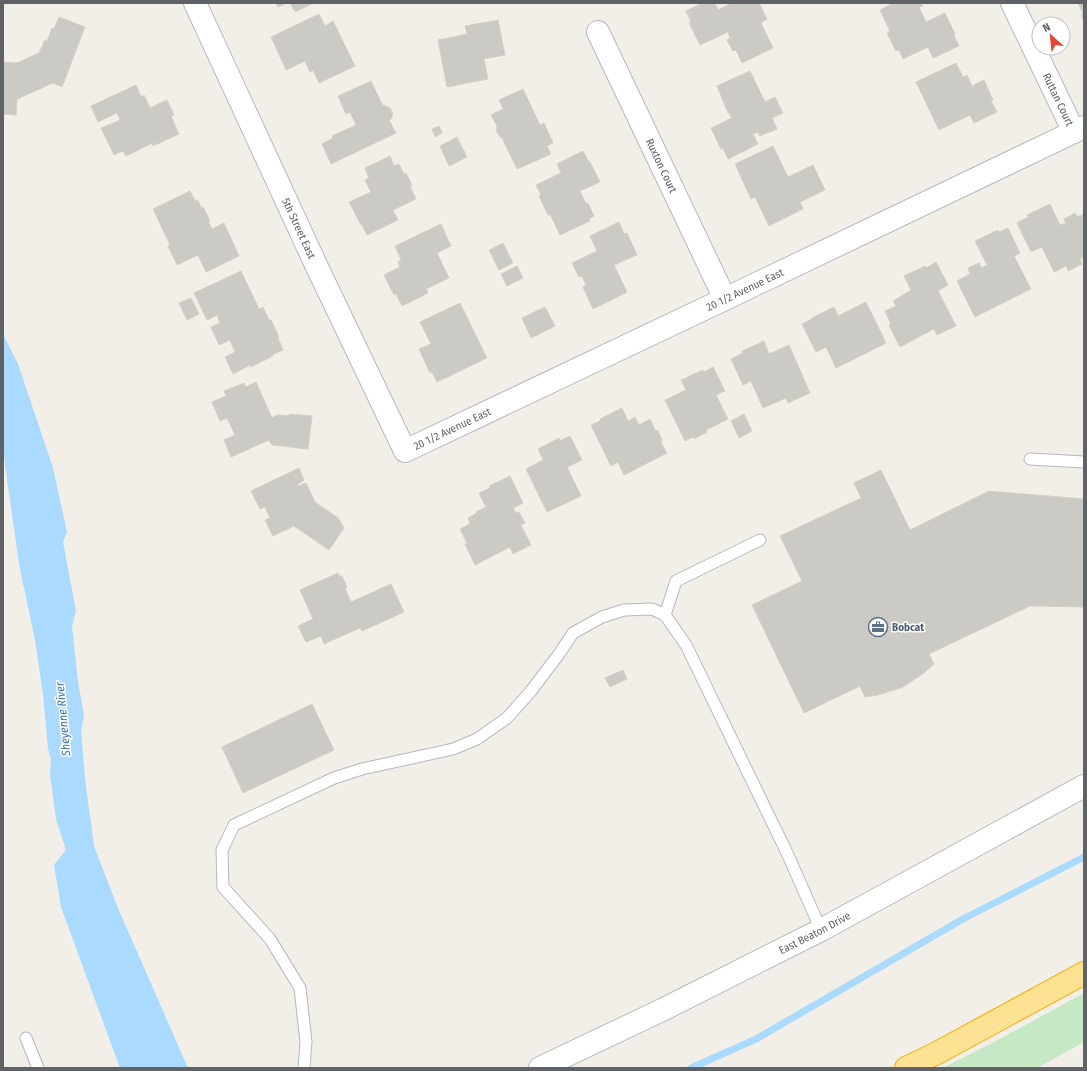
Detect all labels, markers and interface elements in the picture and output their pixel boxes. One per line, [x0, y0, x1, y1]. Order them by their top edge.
north arrow [1031, 16, 1071, 56]
text: N [1041, 20, 1053, 35]
street label: Ruttan Court [1040, 71, 1076, 129]
street label: Ruxton Court [643, 137, 680, 195]
street label: 5th Street East [279, 196, 318, 261]
street label: 20 1/2 Avenue East [704, 266, 786, 314]
street label: 20 1/2 Avenue East [412, 405, 493, 453]
office icon: Bobcat [867, 616, 889, 638]
place label: Bobcat [892, 621, 924, 634]
water label: Sheyenne River [53, 681, 73, 758]
street label: East Beaton Drive [777, 909, 853, 957]

